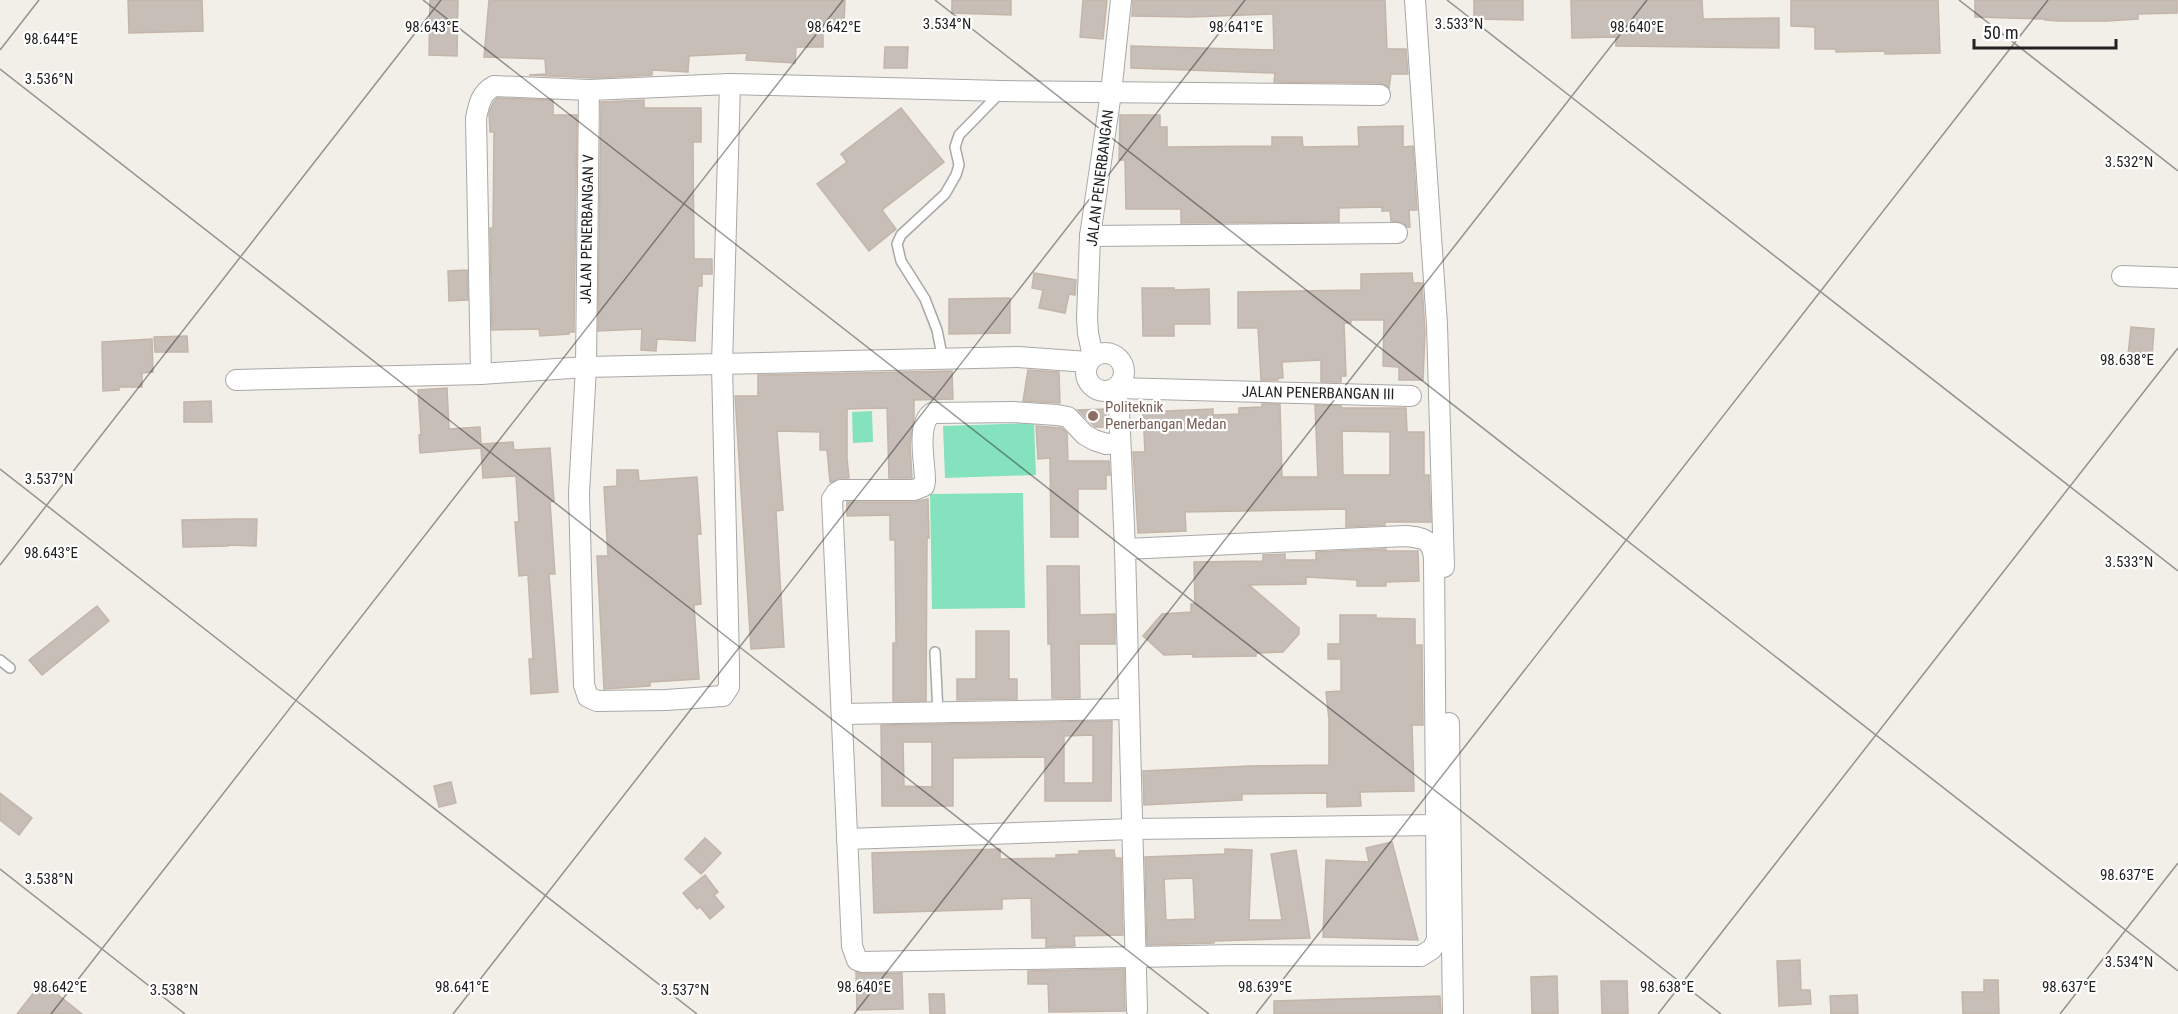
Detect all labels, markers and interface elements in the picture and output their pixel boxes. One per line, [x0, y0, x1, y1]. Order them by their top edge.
scale bar [1974, 12, 2116, 50]
text: 3.534°N [923, 15, 971, 33]
text: 3.533°N [1435, 15, 1483, 33]
text: 98.643°E [405, 18, 459, 36]
text: 98.642°E [807, 18, 861, 36]
text: 98.641°E [1209, 18, 1263, 36]
text: 98.640°E [1610, 18, 1664, 36]
text: 50 m [1983, 22, 2018, 43]
text: 98.644°E [24, 30, 78, 48]
text: 3.536°N [25, 70, 73, 88]
street label: JALAN PENERBANGAN [1083, 109, 1117, 247]
street label: JALAN PENERBANGAN V [577, 153, 597, 304]
text: 3.532°N [2105, 153, 2153, 171]
text: 98.638°E [2100, 351, 2154, 369]
street label: JALAN PENERBANGAN III [1242, 383, 1394, 403]
place label: Politeknik Penerbangan Medan [1105, 398, 1227, 433]
marker: Politeknik Penerbangan Medan [1086, 409, 1100, 423]
text: 3.537°N [25, 470, 73, 488]
text: 98.643°E [24, 544, 78, 562]
text: 3.533°N [2105, 553, 2153, 571]
text: 98.637°E [2100, 866, 2154, 884]
text: 3.538°N [25, 870, 73, 888]
text: 3.534°N [2105, 953, 2153, 971]
text: 98.642°E [33, 978, 87, 996]
text: 98.641°E [435, 978, 489, 996]
text: 98.640°E [837, 978, 891, 996]
text: 98.639°E [1238, 978, 1292, 996]
text: 98.638°E [1640, 978, 1694, 996]
text: 98.637°E [2042, 978, 2096, 996]
text: 3.538°N [150, 981, 198, 999]
text: 3.537°N [661, 981, 709, 999]

